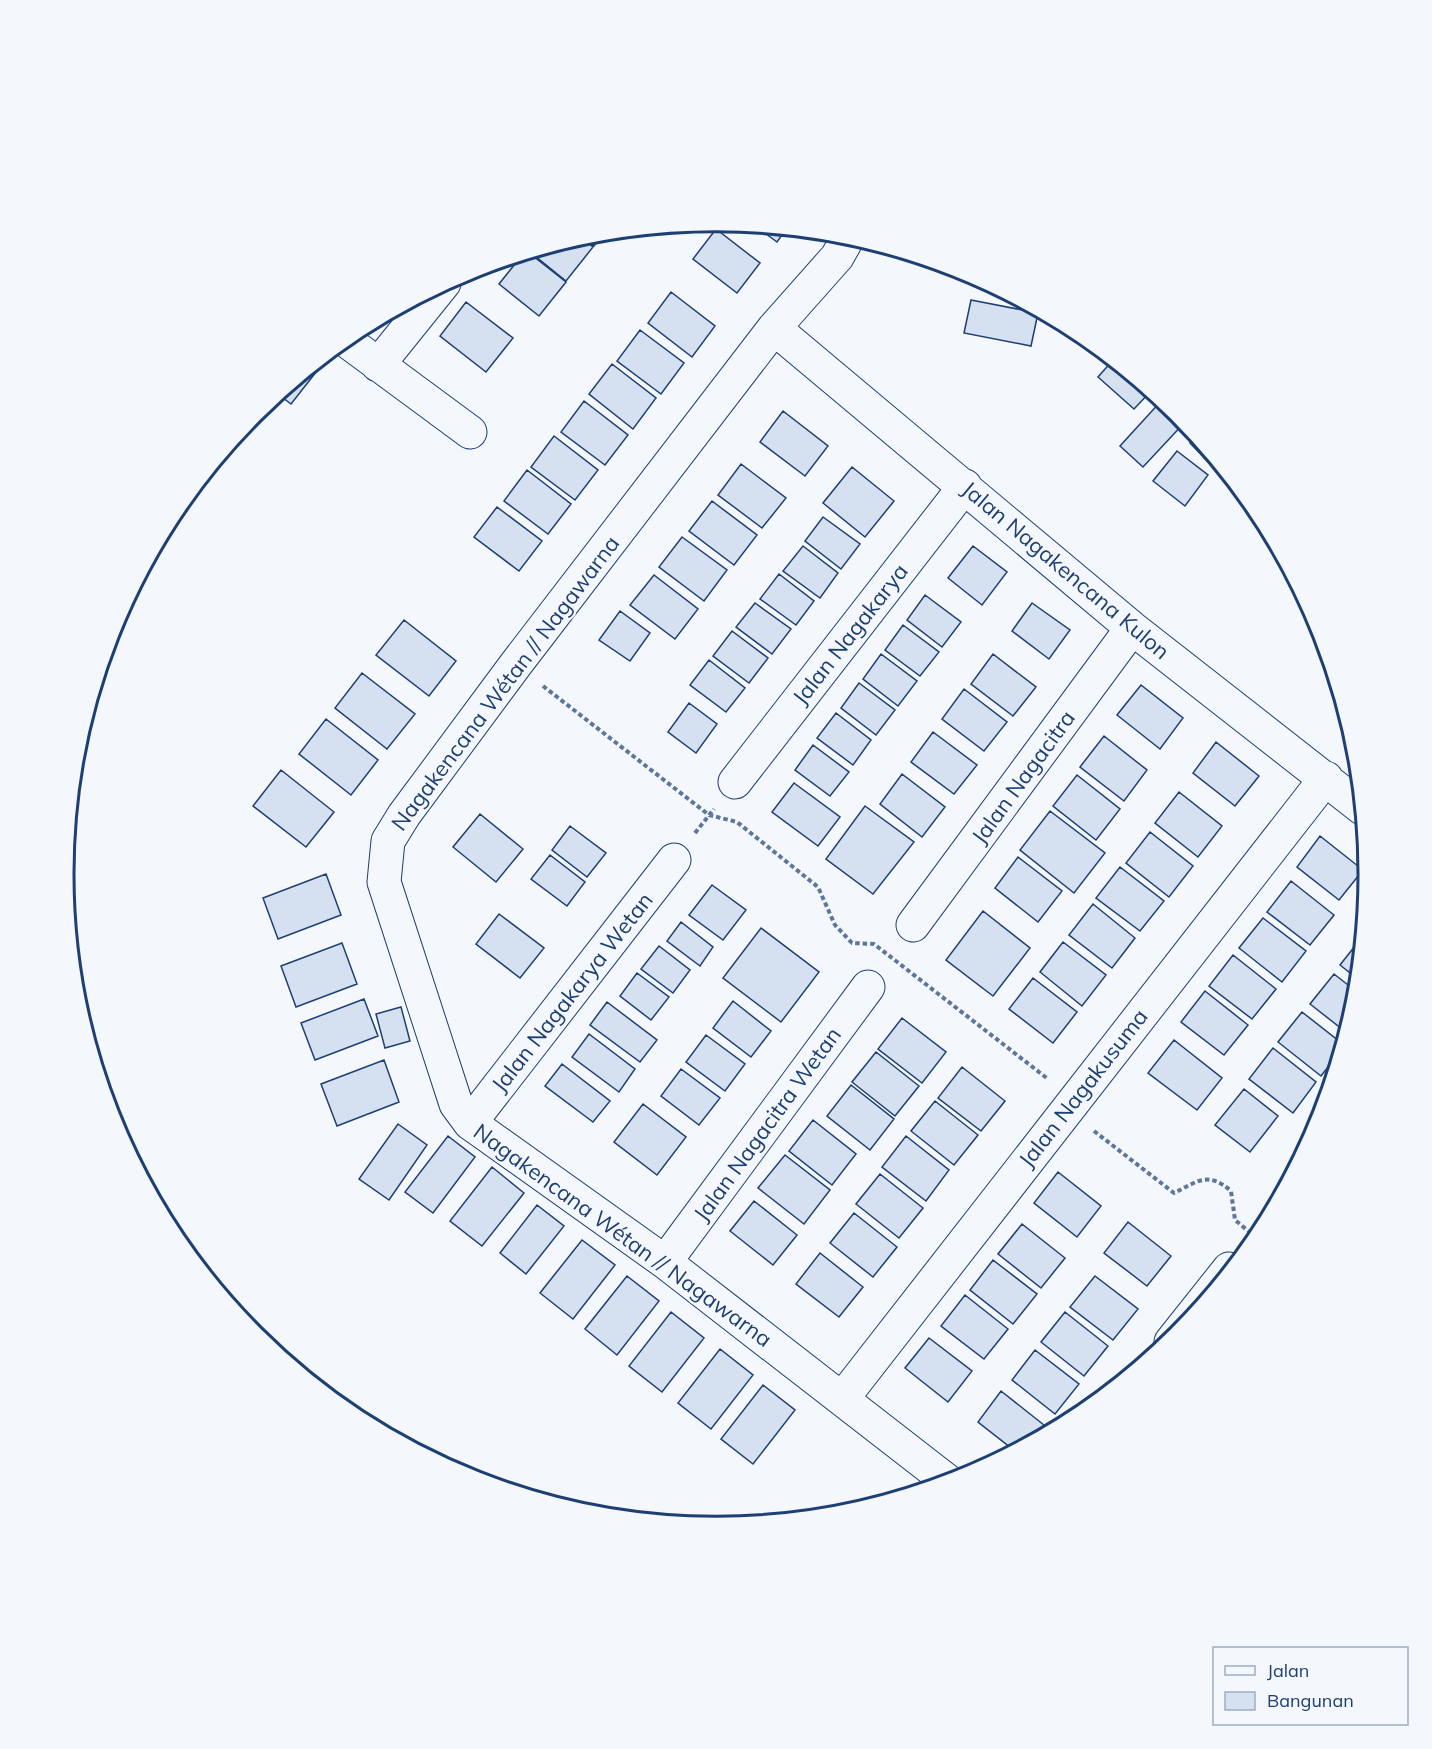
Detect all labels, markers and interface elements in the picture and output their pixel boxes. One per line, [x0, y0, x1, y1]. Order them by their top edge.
street label: Jalan Nagakencana Kulon [956, 475, 1176, 665]
street label: Nagakencana Wétan // Nagawarna [385, 530, 625, 836]
street label: Jalan Nagakarya [786, 558, 914, 710]
street label: Jalan Nagacitra [965, 705, 1081, 849]
street label: Jalan Nagakarya Wetan [485, 886, 659, 1098]
street label: Jalan Nagakusuma [1012, 1003, 1154, 1173]
street label: Jalan Nagacitra Wetan [687, 1021, 847, 1227]
street label: Nagakencana Wétan // Nagawarna [468, 1117, 778, 1353]
legend [1213, 1647, 1408, 1725]
text: Jalan [1267, 1659, 1309, 1682]
text: Bangunan [1267, 1689, 1354, 1712]

